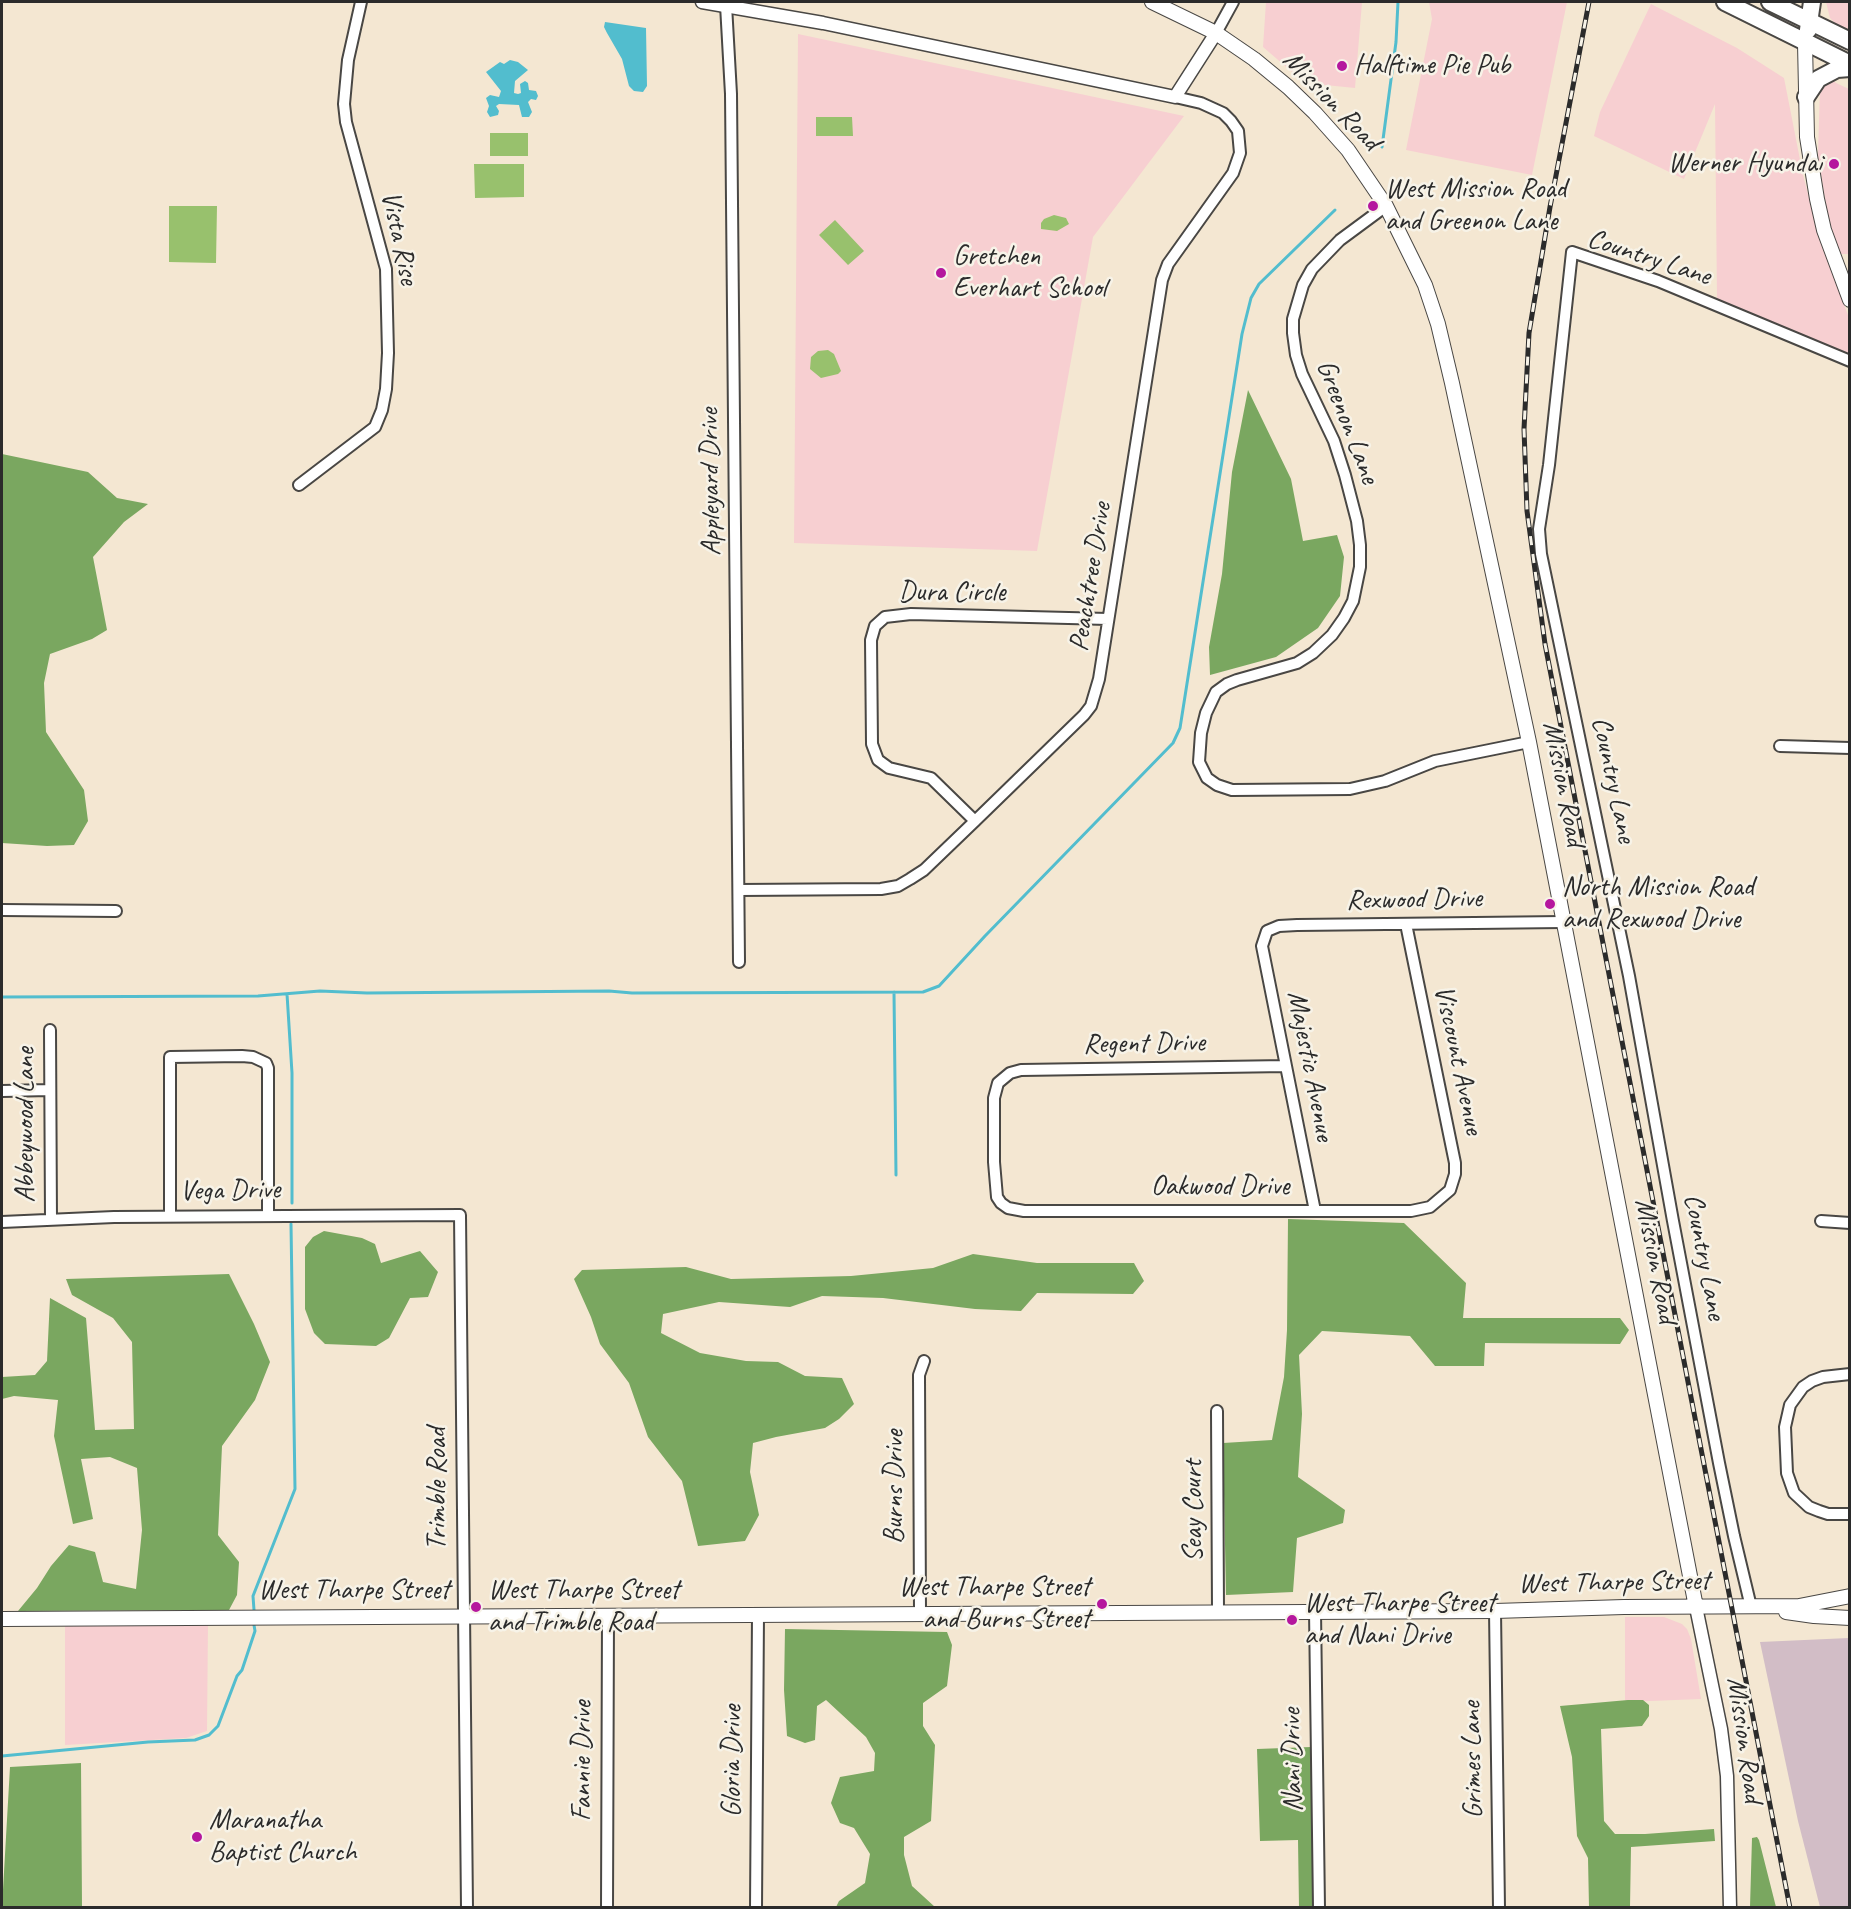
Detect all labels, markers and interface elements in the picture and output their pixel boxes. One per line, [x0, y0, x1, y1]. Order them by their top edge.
street label: Mission Road [1275, 44, 1387, 158]
place label: Halftime Pie Pub [1354, 49, 1510, 83]
marker: Halftime Pie Pub [1335, 59, 1349, 73]
place label: Werner Hyundai [1668, 147, 1822, 181]
marker: Werner Hyundai [1827, 157, 1841, 171]
place label: West Mission Road and Greenon Lane [1385, 173, 1566, 239]
street label: Vista Rise [373, 188, 425, 288]
marker: West Mission Road and Greenon Lane [1366, 199, 1380, 213]
street label: Country Lane [1583, 222, 1715, 294]
place label: Gretchen Everhart School [953, 240, 1106, 306]
marker: Gretchen Everhart School [934, 266, 948, 280]
street label: Greenon Lane [1308, 355, 1386, 489]
street label: Appleyard Drive [693, 408, 729, 556]
street label: Peachtree Drive [1063, 500, 1119, 654]
street label: Dura Circle [899, 576, 1005, 610]
street label: Country Lane [1583, 714, 1643, 846]
street label: Mission Road [1534, 719, 1592, 849]
place label: North Mission Road and Rexwood Drive [1562, 871, 1754, 937]
street label: Rexwood Drive [1346, 882, 1482, 918]
marker: North Mission Road and Rexwood Drive [1543, 897, 1557, 911]
street label: Viscount Avenue [1426, 982, 1490, 1138]
street label: Majestic Avenue [1279, 988, 1341, 1144]
street label: Regent Drive [1083, 1026, 1205, 1062]
street label: Abbeywood Lane [9, 1048, 43, 1202]
street label: Oakwood Drive [1151, 1170, 1289, 1204]
street label: Vega Drive [180, 1173, 280, 1209]
street label: Country Lane [1675, 1191, 1733, 1323]
street label: Mission Road [1626, 1196, 1684, 1326]
street label: Trimble Road [421, 1428, 455, 1550]
street label: Burns Drive [878, 1430, 912, 1544]
street label: Seay Court [1177, 1460, 1211, 1562]
street label: West Tharpe Street [1518, 1565, 1710, 1601]
place label: West Tharpe Street and Burns Street [899, 1571, 1090, 1637]
street label: West Tharpe Street [258, 1574, 450, 1608]
place label: West Tharpe Street and Trimble Road [488, 1574, 679, 1640]
place label: West Tharpe Street and Nani Drive [1304, 1587, 1495, 1653]
marker: West Tharpe Street and Burns Street [1095, 1597, 1109, 1611]
marker: West Tharpe Street and Trimble Road [469, 1600, 483, 1614]
marker: West Tharpe Street and Nani Drive [1285, 1613, 1299, 1627]
street label: Mission Road [1719, 1675, 1769, 1805]
street label: Fannie Drive [566, 1701, 600, 1821]
street label: Grimes Lane [1455, 1701, 1491, 1819]
street label: Gloria Drive [716, 1705, 750, 1817]
street label: Nani Drive [1275, 1708, 1311, 1812]
place label: Maranatha Baptist Church [209, 1804, 357, 1870]
marker: Maranatha Baptist Church [190, 1830, 204, 1844]

